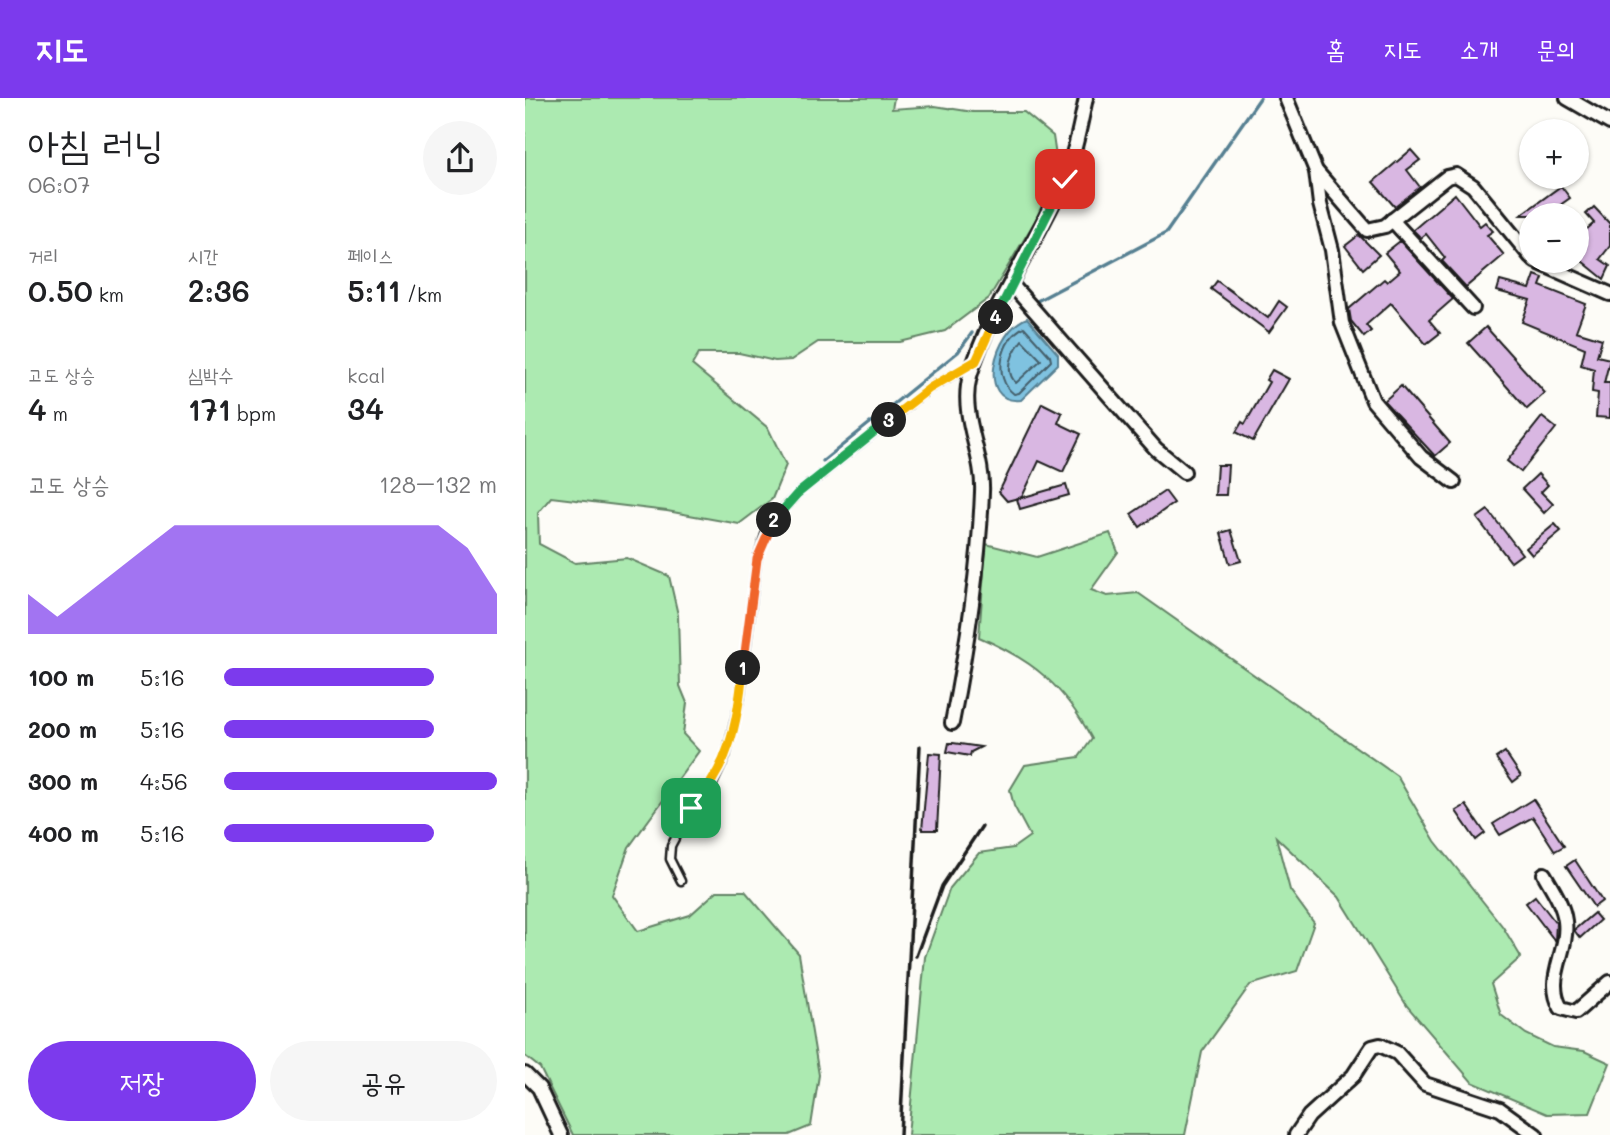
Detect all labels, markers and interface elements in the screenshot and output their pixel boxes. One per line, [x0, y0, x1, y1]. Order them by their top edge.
text: 지도 [35, 26, 88, 69]
text: 홈 [1326, 33, 1345, 64]
text: 지도 [1383, 33, 1422, 64]
text: 소개 [1460, 33, 1498, 64]
text: 문의 [1536, 33, 1575, 64]
text: 아침 러닝 [28, 118, 164, 168]
map controls [1519, 119, 1589, 273]
button: + [1519, 119, 1589, 189]
button: share [423, 121, 497, 195]
pin [1035, 149, 1095, 209]
icon: check [1046, 160, 1084, 198]
text: 06:07 [28, 169, 90, 199]
button: − [1519, 203, 1589, 273]
text: 거리 [28, 243, 59, 268]
text: 시간 [188, 243, 218, 268]
text: 페이스 [347, 243, 393, 268]
text: 0.50 [28, 270, 93, 310]
text: 2:36 [188, 270, 250, 310]
text: 5:11 [347, 270, 401, 310]
text: km [93, 282, 124, 307]
text: /km [401, 282, 442, 307]
pin: 4 [979, 300, 1014, 334]
text: 4 [989, 304, 1002, 329]
text: 고도 상승 [28, 362, 95, 387]
text: 심박수 [188, 362, 234, 387]
text: kcal [347, 363, 385, 388]
text: 34 [347, 388, 384, 428]
text: 4 [28, 389, 47, 429]
text: 171 [188, 389, 231, 429]
text: m [47, 401, 68, 426]
text: bpm [231, 401, 276, 426]
pin: 3 [871, 402, 907, 438]
text: 3 [883, 407, 894, 432]
text: 고도 상승 [28, 469, 109, 499]
text: 128–132 m [379, 469, 497, 499]
pin: 2 [757, 502, 791, 538]
text: 2 [768, 507, 779, 532]
pin: 1 [725, 650, 760, 686]
text: 1 [738, 655, 747, 680]
text: 100 m [28, 662, 94, 692]
text: 5:16 [140, 662, 185, 692]
text: 200 m [28, 714, 97, 744]
text: 5:16 [140, 714, 185, 744]
text: 300 m [28, 766, 98, 796]
text: 4:56 [140, 766, 188, 796]
pin [661, 778, 721, 838]
icon: arrive [672, 789, 710, 827]
text: 400 m [28, 818, 99, 848]
text: 5:16 [140, 818, 185, 848]
button: 저장 [28, 1041, 256, 1121]
button: 공유 [270, 1041, 497, 1121]

